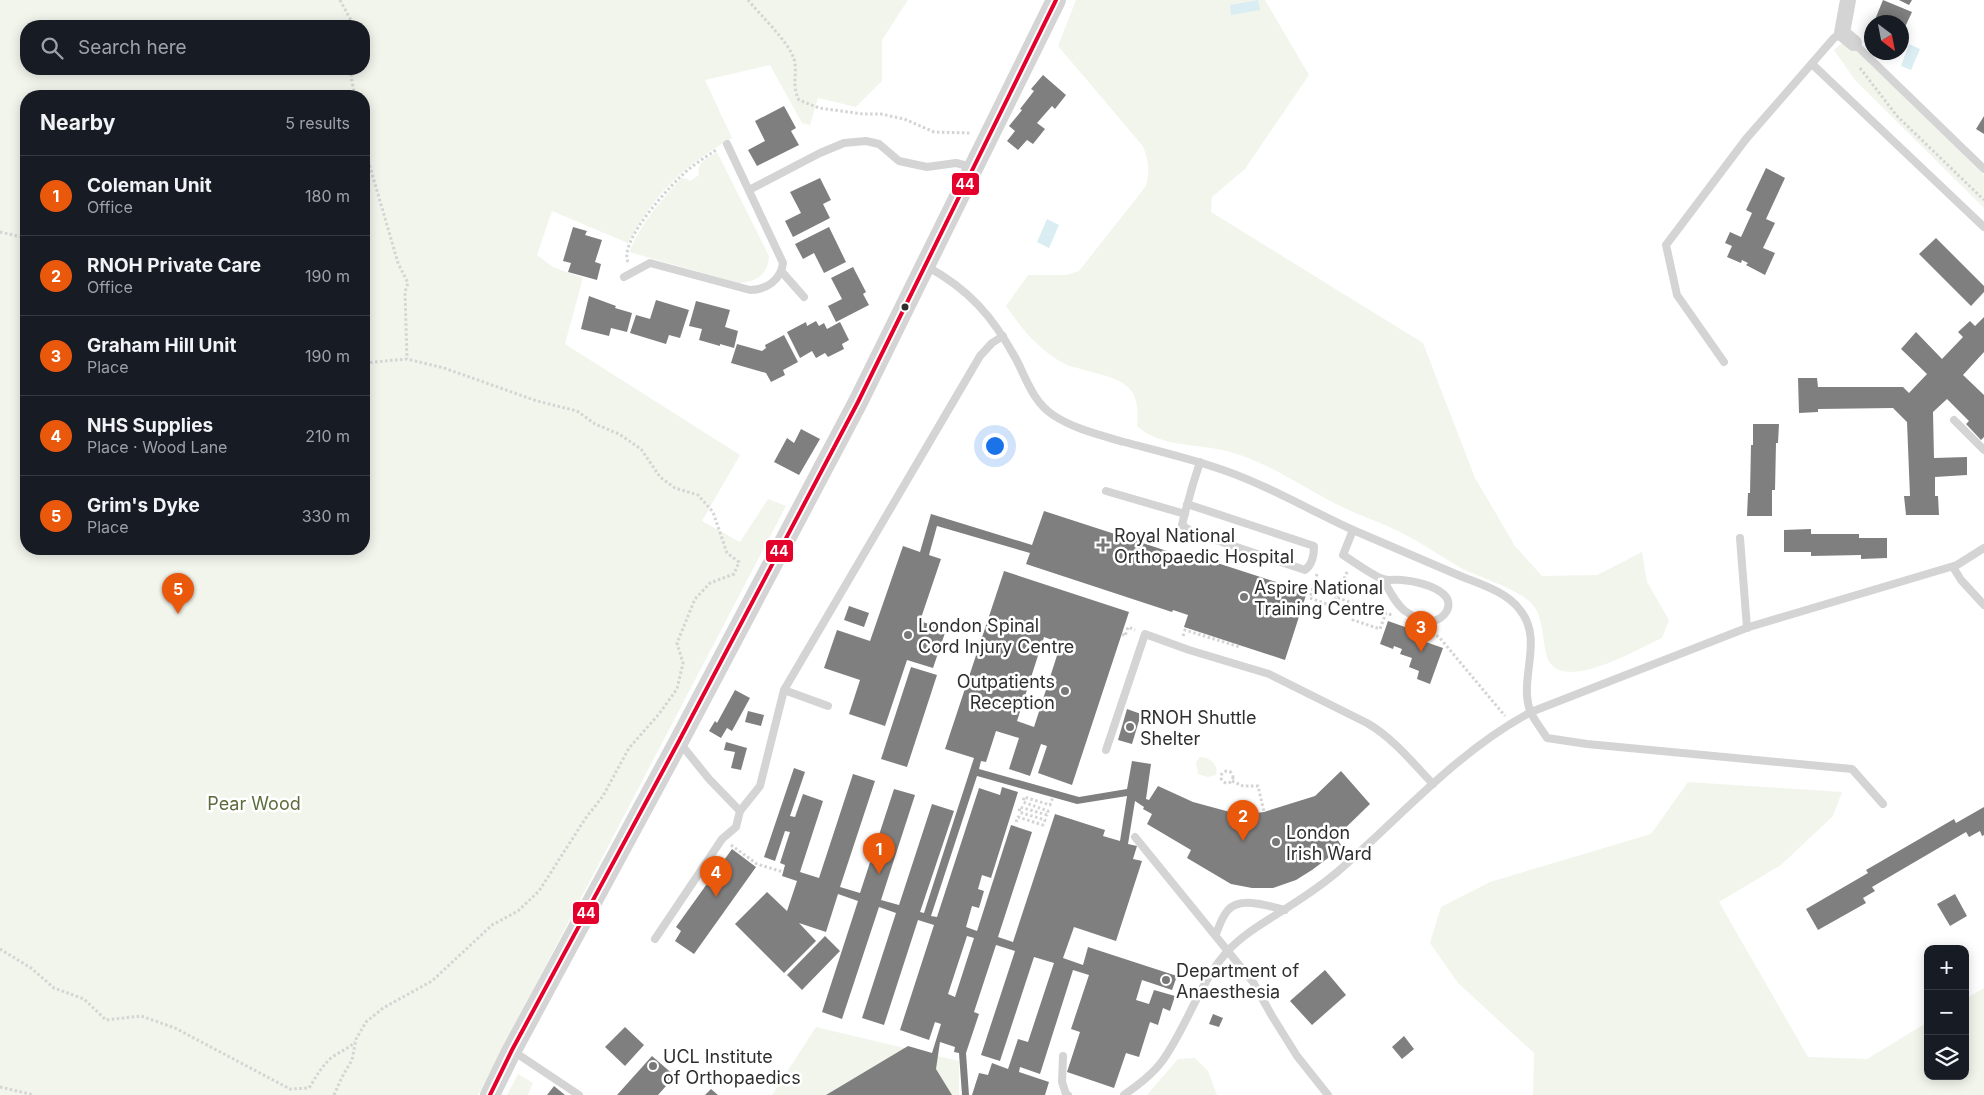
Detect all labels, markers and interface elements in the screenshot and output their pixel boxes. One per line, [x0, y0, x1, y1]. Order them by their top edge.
north arrow [1864, 15, 1909, 60]
search box [20, 20, 370, 75]
icon: search [38, 34, 66, 62]
text: Search here [78, 36, 187, 59]
text: Nearby [40, 110, 115, 135]
text: 5 results [285, 113, 350, 133]
line badge: 44 [951, 172, 980, 196]
text: Coleman Unit [87, 174, 212, 197]
text: 44 [956, 175, 974, 192]
text: 1 [53, 186, 59, 206]
text: 180 m [305, 186, 350, 206]
text: Office [87, 197, 133, 217]
text: RNOH Private Care [87, 254, 261, 277]
text: 2 [51, 266, 61, 286]
text: 190 m [305, 266, 350, 286]
text: Office [87, 277, 133, 297]
unlabelled marker [900, 302, 910, 312]
text: Graham Hill Unit [87, 334, 236, 357]
text: 3 [51, 346, 61, 366]
text: 190 m [305, 346, 350, 366]
text: Place [87, 357, 129, 377]
text: NHS Supplies [87, 414, 213, 437]
text: 4 [51, 426, 61, 446]
text: 210 m [305, 426, 350, 446]
your location [982, 433, 1008, 459]
text: Place · Wood Lane [87, 437, 227, 457]
text: Grim's Dyke [87, 494, 200, 517]
text: 5 [51, 506, 61, 526]
text: 330 m [302, 506, 350, 526]
text: Place [87, 517, 129, 537]
place label: Royal National Orthopaedic Hospital [1114, 525, 1294, 567]
marker: Royal National Orthopaedic Hospital [1096, 538, 1110, 552]
line badge: 44 [765, 539, 794, 563]
text: 44 [770, 542, 788, 559]
pin: 5 [162, 573, 194, 614]
place label: Aspire National Training Centre [1254, 577, 1385, 619]
marker: Aspire National Training Centre [1238, 591, 1250, 603]
pin: 3 [1405, 611, 1437, 652]
place label: London Spinal Cord Injury Centre [918, 615, 1074, 657]
marker: London Spinal Cord Injury Centre [902, 629, 914, 641]
place label: Outpatients Reception [957, 671, 1055, 713]
marker: Outpatients Reception [1059, 685, 1071, 697]
place label: RNOH Shuttle Shelter [1140, 707, 1256, 749]
marker: RNOH Shuttle Shelter [1124, 721, 1136, 733]
park label: Pear Wood [207, 793, 301, 814]
pin: 2 [1227, 800, 1259, 841]
place label: London Irish Ward [1286, 822, 1372, 864]
pin: 1 [863, 833, 895, 874]
marker: London Irish Ward [1270, 836, 1282, 848]
pin: 4 [700, 856, 732, 897]
line badge: 44 [572, 901, 600, 925]
text: 44 [577, 904, 595, 921]
map controls [1924, 945, 1969, 1080]
button: + [1924, 945, 1969, 990]
place label: Department of Anaesthesia [1176, 960, 1299, 1002]
marker: Department of Anaesthesia [1160, 974, 1172, 986]
button: − [1924, 990, 1969, 1035]
button: layers [1924, 1035, 1969, 1080]
place label: UCL Institute of Orthopaedics [663, 1046, 801, 1088]
marker: UCL Institute of Orthopaedics [647, 1060, 659, 1072]

